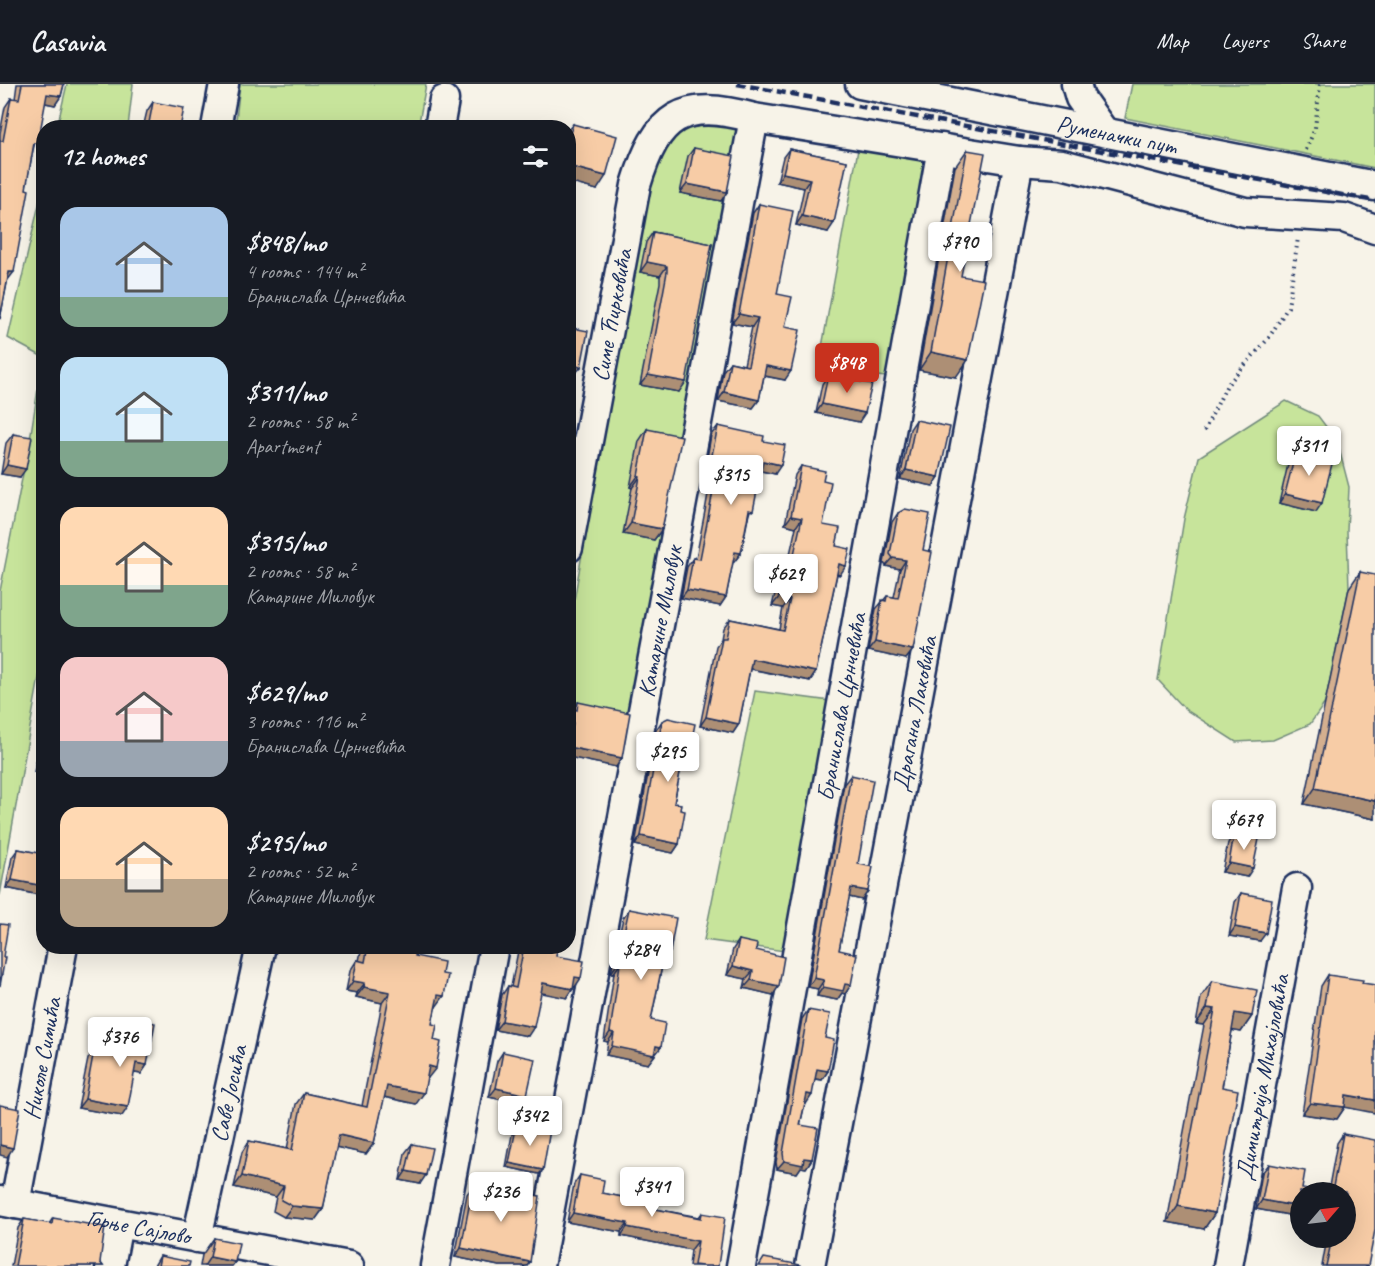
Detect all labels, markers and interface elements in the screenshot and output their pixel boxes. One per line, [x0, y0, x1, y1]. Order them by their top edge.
text: Casavia [30, 24, 104, 59]
text: Map [1156, 28, 1189, 54]
text: Layers [1222, 28, 1268, 54]
text: Share [1301, 28, 1345, 54]
street label: Руменачки пут [1054, 108, 1180, 162]
text: 12 homes [60, 140, 145, 173]
icon: filters [519, 140, 552, 173]
pin: $790 [924, 222, 996, 273]
text: $848/mo [246, 226, 326, 259]
text: $790 [942, 229, 978, 254]
icon: home [108, 231, 180, 303]
street label: Симе Ћирковића [585, 245, 639, 384]
text: 4 rooms · 144 m² [246, 259, 363, 284]
text: Бранислава Црнчевића [246, 284, 405, 309]
pin: $848 [811, 343, 883, 394]
text: $848 [829, 350, 865, 375]
text: $311/mo [246, 376, 326, 409]
icon: home [108, 381, 180, 453]
text: 2 rooms · 58 m² [246, 409, 354, 434]
pin: $311 [1273, 426, 1345, 477]
text: $311 [1291, 433, 1327, 458]
text: Apartment [246, 434, 319, 459]
pin: $315 [695, 455, 767, 506]
text: $315 [713, 462, 749, 487]
text: $315/mo [246, 526, 326, 559]
icon: home [108, 531, 180, 603]
street label: Катарине Миловук [631, 541, 689, 699]
pin: $629 [750, 554, 822, 605]
text: 2 rooms · 58 m² [246, 559, 354, 584]
text: $629 [768, 561, 804, 586]
text: Катарине Миловук [246, 584, 374, 609]
street label: Бранислава Црнчевића [810, 609, 873, 803]
street label: Драгана Лаковића [885, 632, 944, 794]
text: $629/mo [246, 676, 326, 709]
icon: home [108, 681, 180, 753]
text: 3 rooms · 116 m² [246, 709, 363, 734]
pin: $295 [632, 732, 704, 783]
text: Бранислава Црнчевића [246, 734, 405, 759]
text: $295 [650, 739, 686, 764]
pin: $679 [1208, 800, 1280, 851]
text: $679 [1226, 807, 1262, 832]
text: $295/mo [246, 826, 325, 859]
icon: home [108, 831, 180, 903]
text: 2 rooms · 52 m² [246, 859, 354, 884]
text: Катарине Миловук [246, 884, 374, 909]
pin: $284 [605, 930, 677, 981]
text: $284 [623, 937, 659, 962]
street label: Димитрија Михајловића [1229, 970, 1296, 1182]
street label: Николе Симића [16, 993, 68, 1122]
pin: $376 [84, 1017, 156, 1068]
text: $376 [102, 1024, 138, 1049]
street label: Саве Јосића [204, 1041, 254, 1145]
pin: $342 [494, 1096, 566, 1147]
text: $342 [512, 1103, 548, 1128]
pin: $341 [616, 1167, 688, 1218]
pin: $236 [465, 1172, 537, 1223]
text: $341 [634, 1174, 670, 1199]
text: $236 [483, 1179, 519, 1204]
north arrow [1290, 1182, 1356, 1248]
map controls [1290, 1182, 1356, 1248]
street label: Горње Сајлово [84, 1202, 196, 1252]

